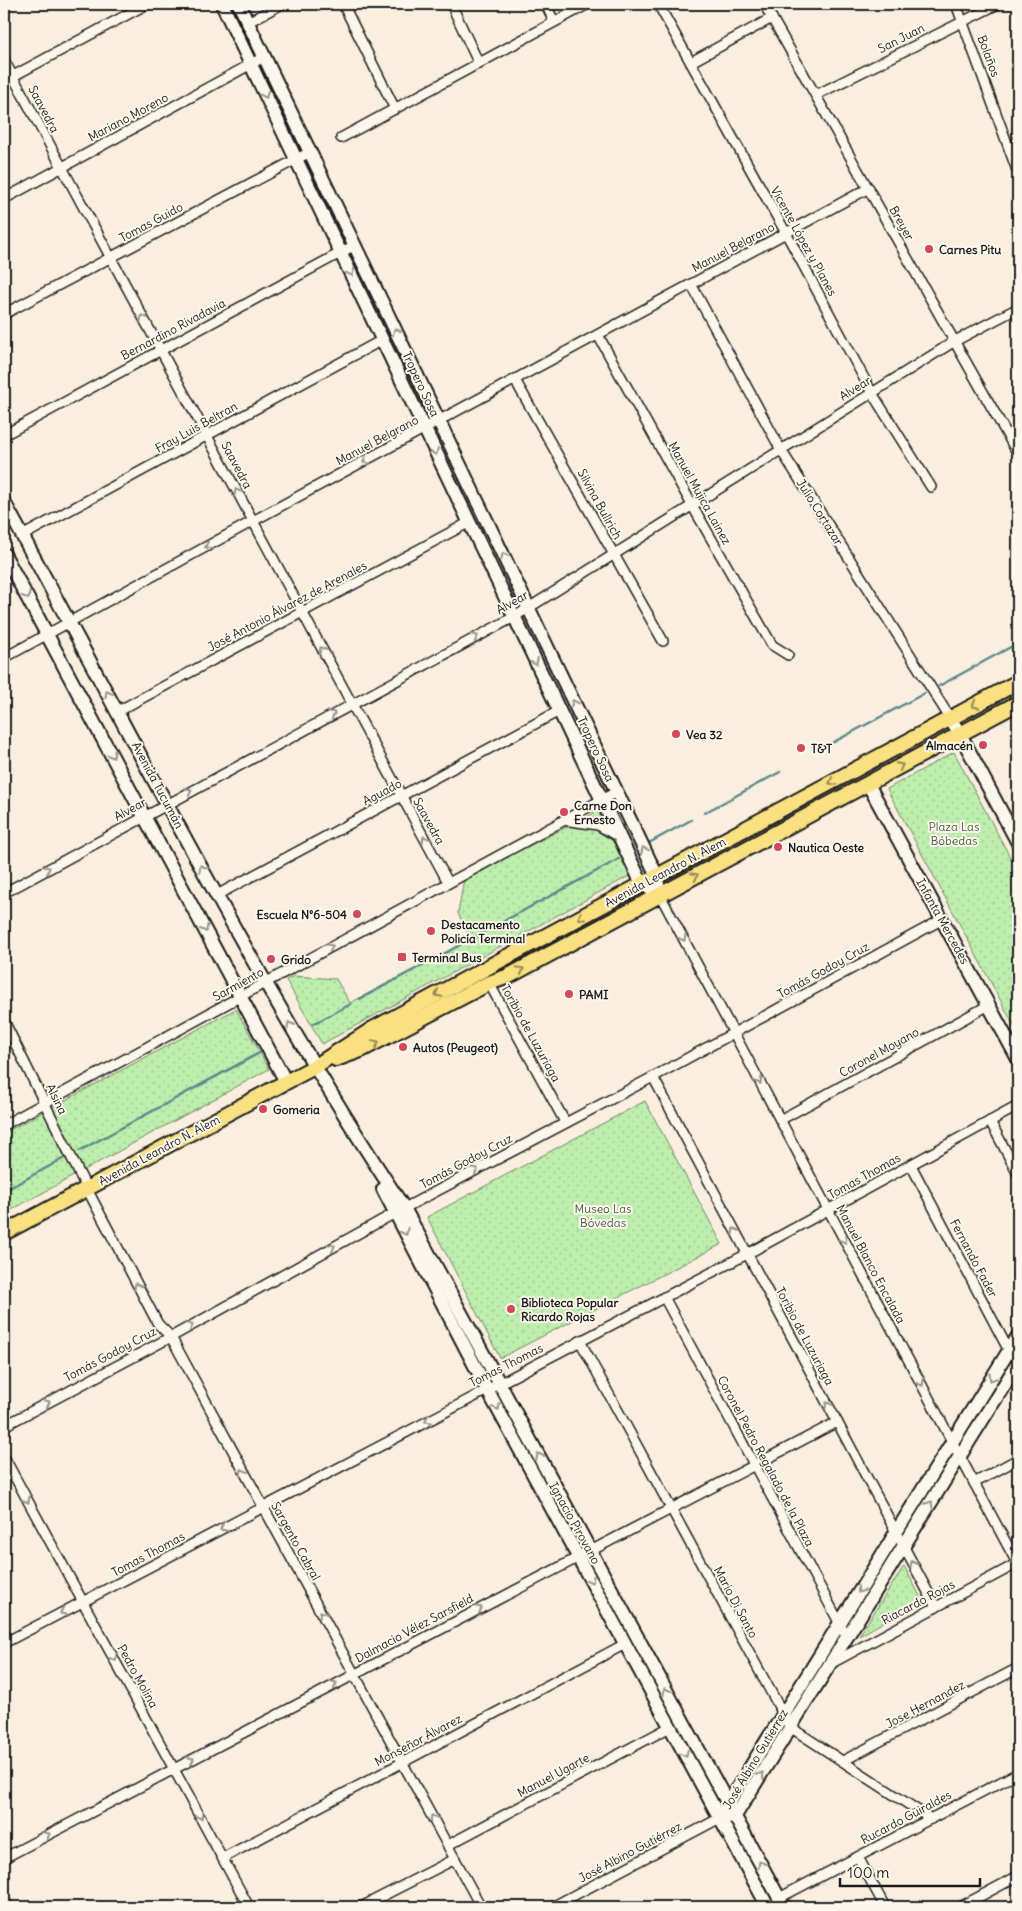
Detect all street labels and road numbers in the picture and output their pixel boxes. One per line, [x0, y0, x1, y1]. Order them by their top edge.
street label: San Juan [875, 20, 927, 56]
street label: Bolaños [975, 33, 1003, 79]
street label: Saavedra [25, 83, 63, 135]
street label: Mariano Moreno [85, 89, 171, 144]
street label: Vicente López y Planes [768, 184, 840, 298]
street label: Tomas Guido [117, 199, 186, 245]
street label: Breyer [886, 203, 918, 243]
street label: Manuel Belgrano [689, 219, 777, 275]
street label: Bernardino Rivadavia [118, 295, 228, 363]
street label: Tropero Sosa [399, 349, 443, 419]
street label: Alvear [836, 372, 874, 403]
street label: Fray Luis Beltran [152, 398, 240, 456]
street label: Manuel Belgrano [333, 412, 421, 468]
street label: Saavedra [218, 439, 256, 491]
street label: Manuel Mujica Lainez [666, 439, 735, 547]
street label: Silvina Bullrich [575, 466, 626, 542]
street label: Julio Cortazar [794, 476, 846, 548]
street label: José Antonio Álvarez de Arenales [205, 558, 369, 654]
street label: Alvear [493, 587, 531, 617]
street label: Tropero Sosa [574, 714, 618, 784]
street label: Avenida Tucumán [129, 739, 187, 831]
street label: Aguado [360, 775, 404, 808]
street label: Alvear [111, 794, 149, 824]
street label: Saavedra [410, 795, 448, 847]
street label: Avenida Leandro N. Alem [602, 833, 729, 910]
street label: Infanta Mercedes [913, 876, 973, 966]
street label: Tomás Godoy Cruz [775, 939, 872, 1001]
street label: Sarmiento [210, 964, 266, 1004]
street label: Toribio de Luzuriaga [498, 982, 564, 1084]
street label: Coronel Moyano [837, 1024, 922, 1080]
street label: Alsina [43, 1081, 71, 1117]
street label: Avenida Leandro N. Alem [96, 1111, 223, 1188]
street label: Tomás Godoy Cruz [417, 1130, 515, 1192]
street label: Tomas Thomas [825, 1150, 903, 1202]
street label: Manuel Blanco Encalada [833, 1202, 909, 1326]
street label: Fernando Fader [947, 1216, 1001, 1300]
street label: Toribio de Luzuriaga [773, 1284, 837, 1388]
street label: Tomás Godoy Cruz [61, 1323, 159, 1385]
street label: Tomas Thomas [467, 1340, 545, 1390]
street label: Coronel Pedro Regalado de la Plaza [714, 1373, 818, 1549]
street label: Ignacio Pirovano [546, 1479, 604, 1567]
street label: Sargento Cabral [268, 1499, 324, 1583]
street label: Tomas Thomas [109, 1528, 187, 1580]
street label: Mario Di Santo [711, 1564, 761, 1641]
street label: Riacardo Rojas [879, 1576, 957, 1628]
street label: Dalmacio Vélez Sarsfield [352, 1590, 476, 1666]
street label: Pedro Molina [114, 1642, 162, 1710]
street label: Jose Hernandez [883, 1677, 967, 1731]
street label: José Albino Gutierrez [719, 1706, 791, 1812]
street label: Monseñor Álvarez [372, 1711, 464, 1769]
street label: Manuel Ugarte [514, 1750, 592, 1800]
street label: Rucardo Güiraldes [858, 1787, 954, 1847]
street label: José Albino Gutiérrez [576, 1818, 684, 1885]

